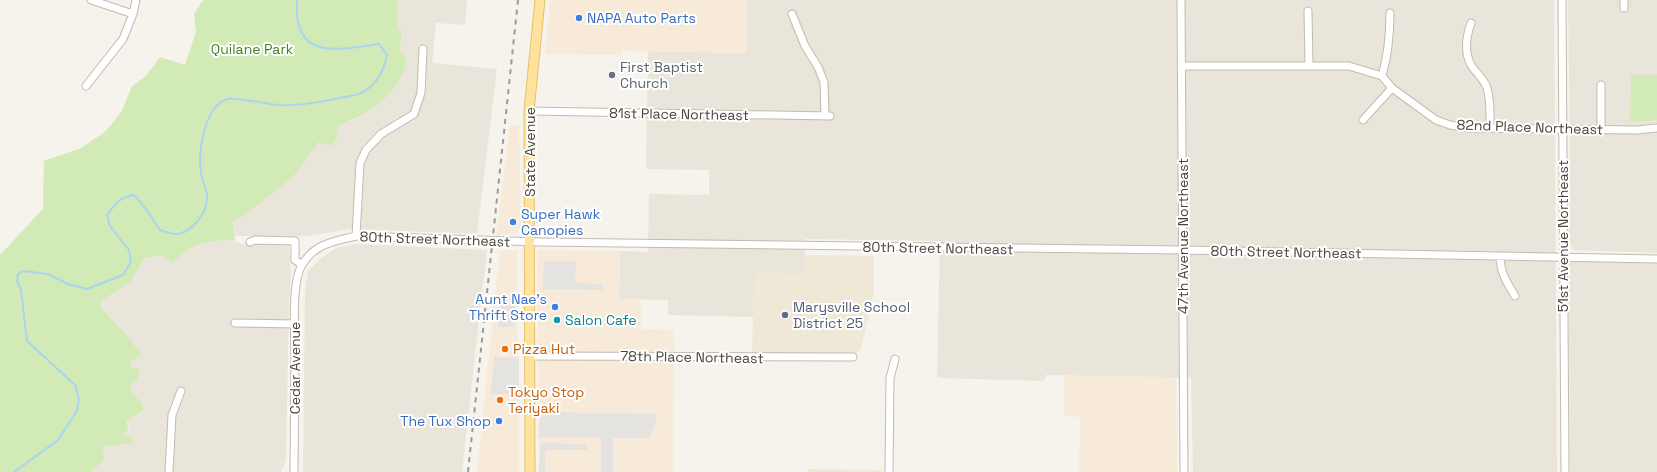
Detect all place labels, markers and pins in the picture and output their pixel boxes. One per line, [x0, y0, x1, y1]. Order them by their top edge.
place label: NAPA Auto Parts [587, 9, 696, 27]
marker: NAPA Auto Parts [574, 13, 584, 23]
place label: First Baptist Church [620, 58, 703, 92]
marker: First Baptist Church [607, 70, 617, 80]
place label: Super Hawk Canopies [521, 205, 601, 239]
marker: Super Hawk Canopies [508, 217, 518, 227]
place label: Aunt Nae's Thrift Store [469, 290, 547, 324]
place label: Marysville School District 25 [793, 298, 910, 332]
marker: Aunt Nae's Thrift Store [550, 302, 560, 312]
marker: Marysville School District 25 [780, 310, 790, 320]
place label: Salon Cafe [565, 311, 637, 329]
marker: Salon Cafe [552, 315, 562, 325]
place label: Pizza Hut [513, 340, 575, 358]
marker: Pizza Hut [500, 344, 510, 354]
place label: Tokyo Stop Teriyaki [508, 383, 584, 417]
marker: Tokyo Stop Teriyaki [495, 395, 505, 405]
place label: The Tux Shop [400, 412, 491, 430]
marker: The Tux Shop [494, 416, 504, 426]

